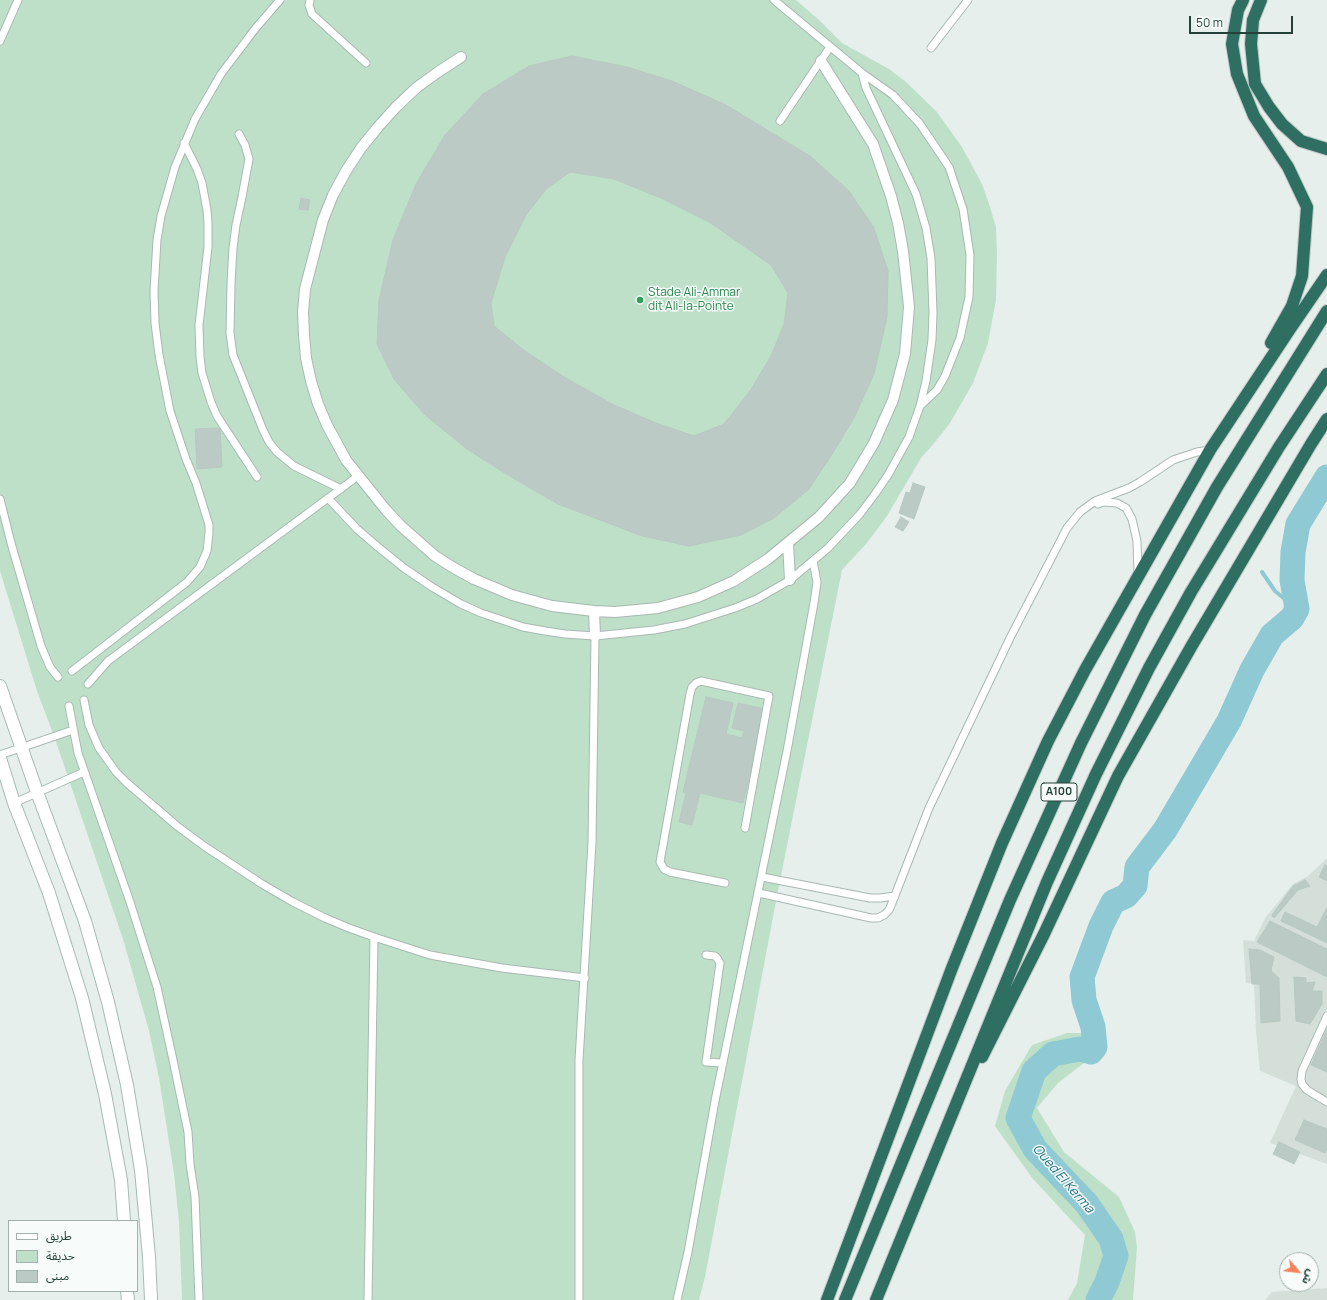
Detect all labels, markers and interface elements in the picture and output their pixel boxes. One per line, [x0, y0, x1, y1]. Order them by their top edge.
scale bar [1191, 8, 1295, 34]
text: 50 m [1196, 14, 1223, 31]
place label: Stade Ali-Ammar dit Ali-la-Pointe [648, 286, 740, 314]
marker: Stade Ali-Ammar dit Ali-la-Pointe [635, 295, 645, 305]
road number: A100 [1041, 783, 1077, 801]
water label: Oued El Kerma [1029, 1142, 1097, 1216]
legend [8, 1220, 138, 1292]
text: طريق [46, 1227, 72, 1244]
text: حديقة [46, 1247, 75, 1264]
north arrow [1279, 1252, 1319, 1292]
text: مبنى [46, 1267, 69, 1284]
text: ش [1299, 1267, 1319, 1288]

